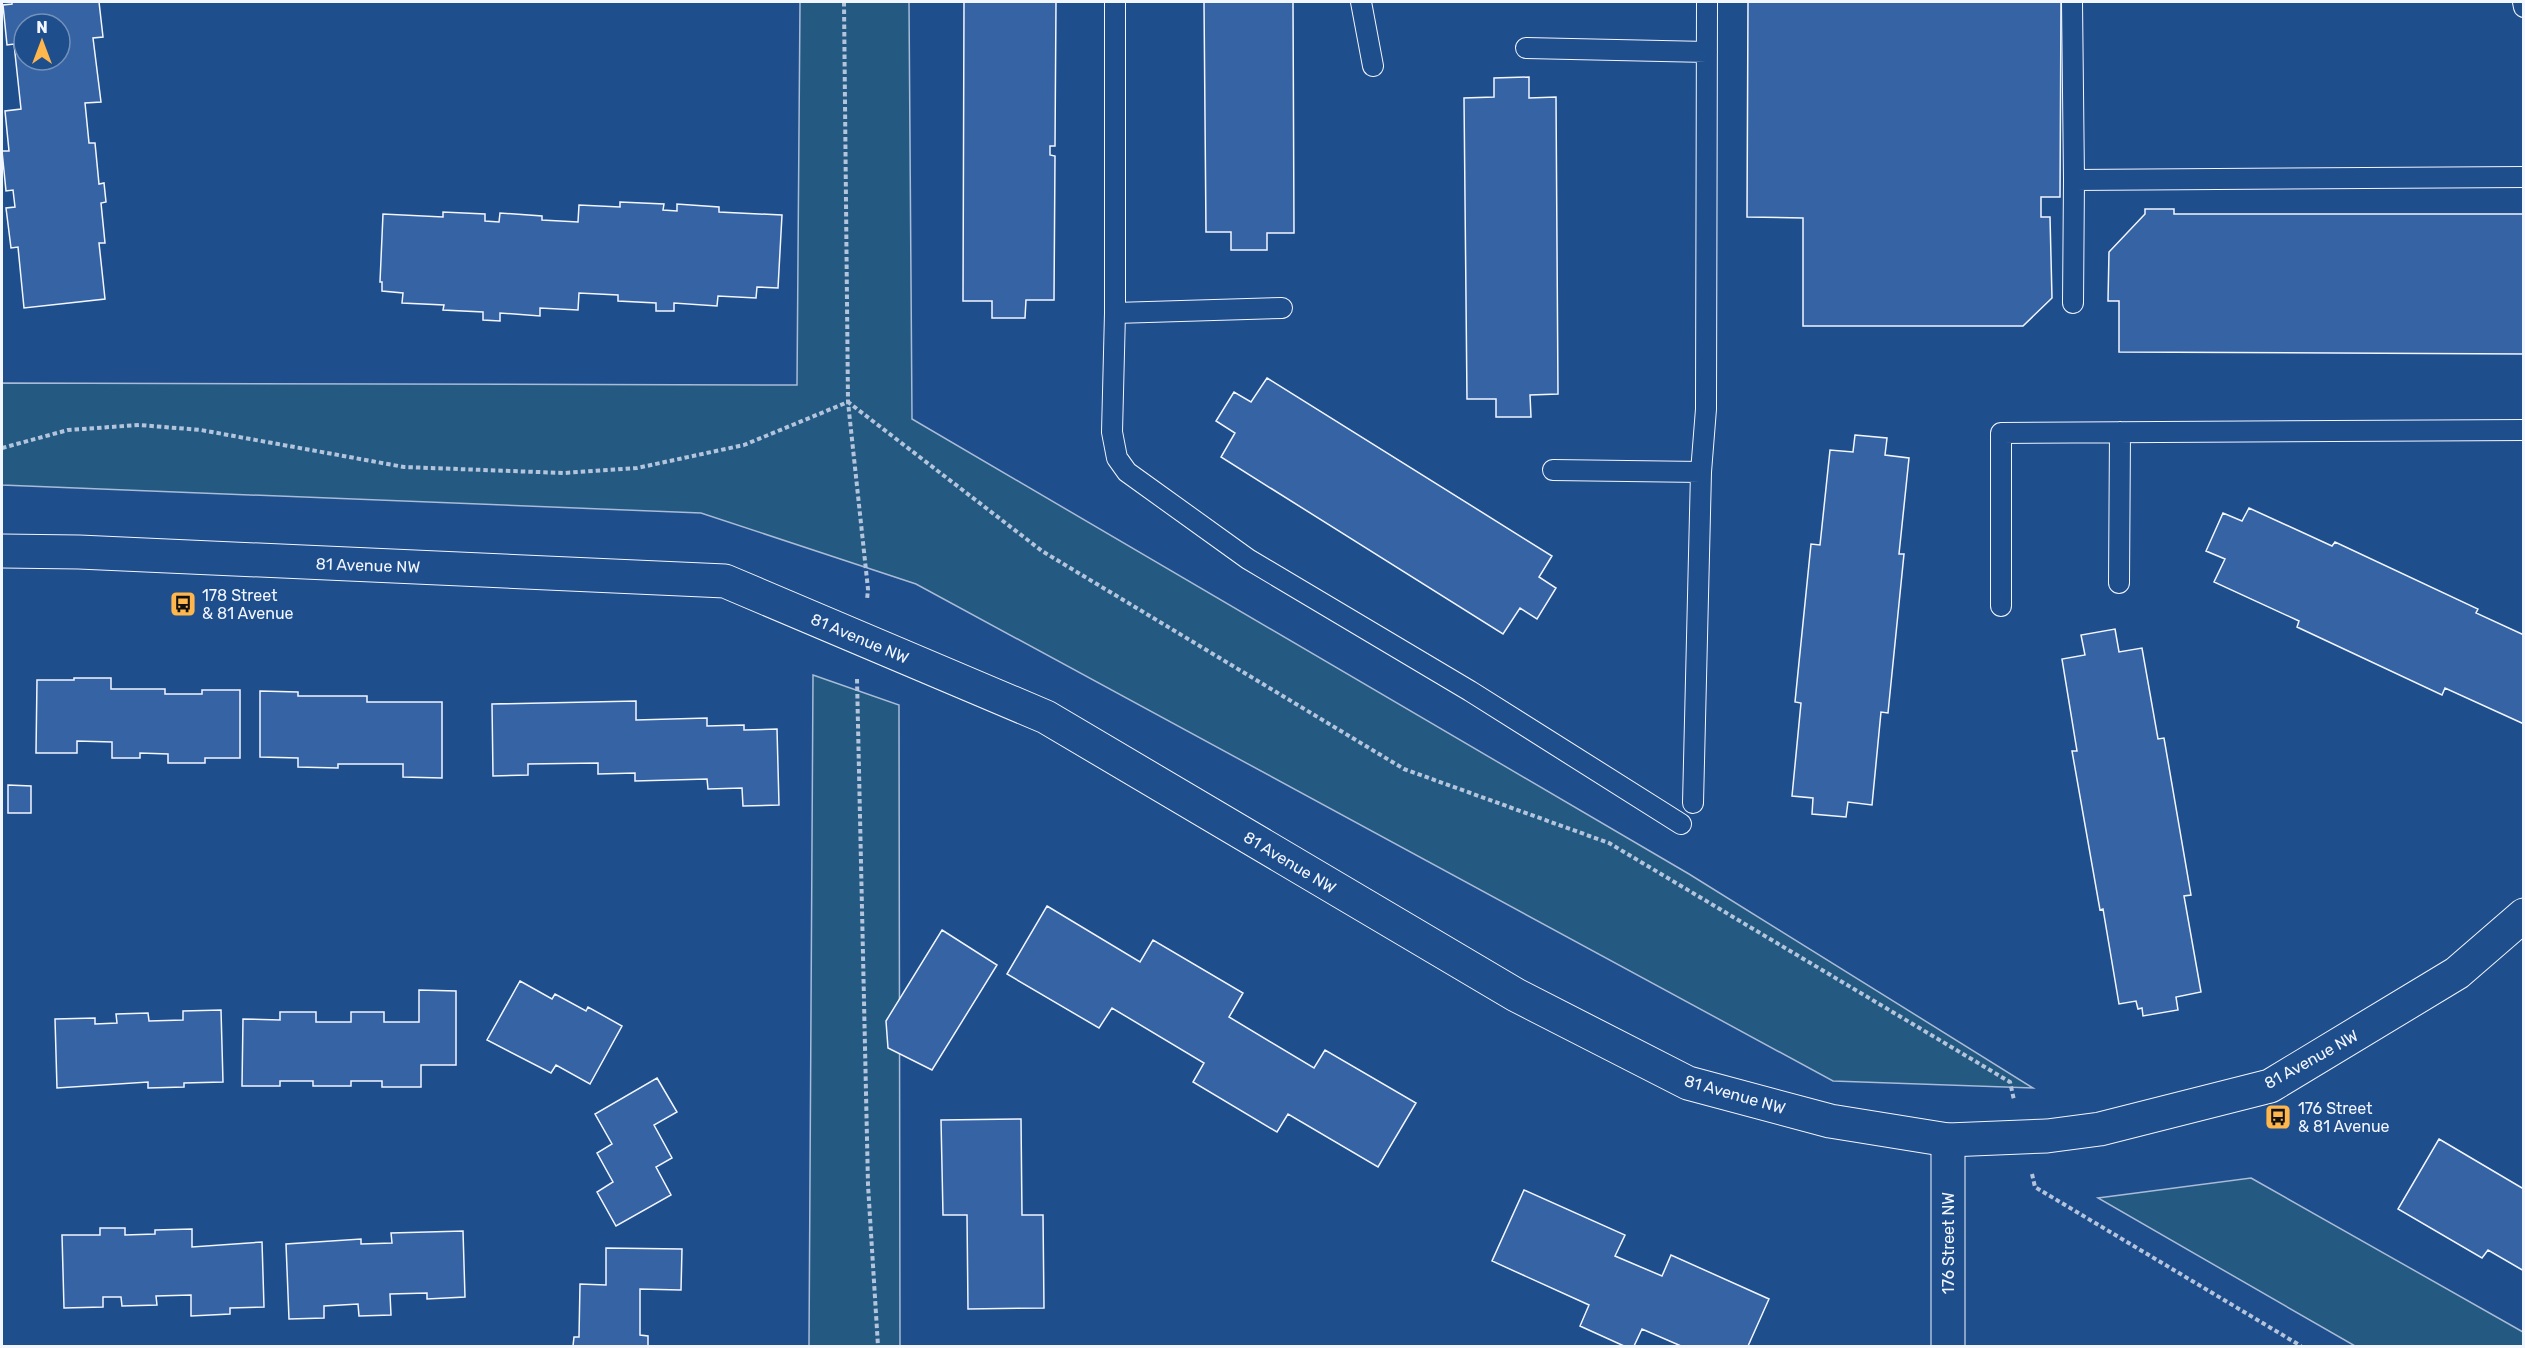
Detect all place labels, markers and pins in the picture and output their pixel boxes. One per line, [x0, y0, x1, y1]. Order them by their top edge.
place label: 178 Street & 81 Avenue [202, 586, 294, 623]
bus stop icon: 178 Street & 81 Avenue [168, 589, 198, 619]
place label: 176 Street & 81 Avenue [2298, 1099, 2390, 1136]
bus stop icon: 176 Street & 81 Avenue [2263, 1102, 2293, 1132]

